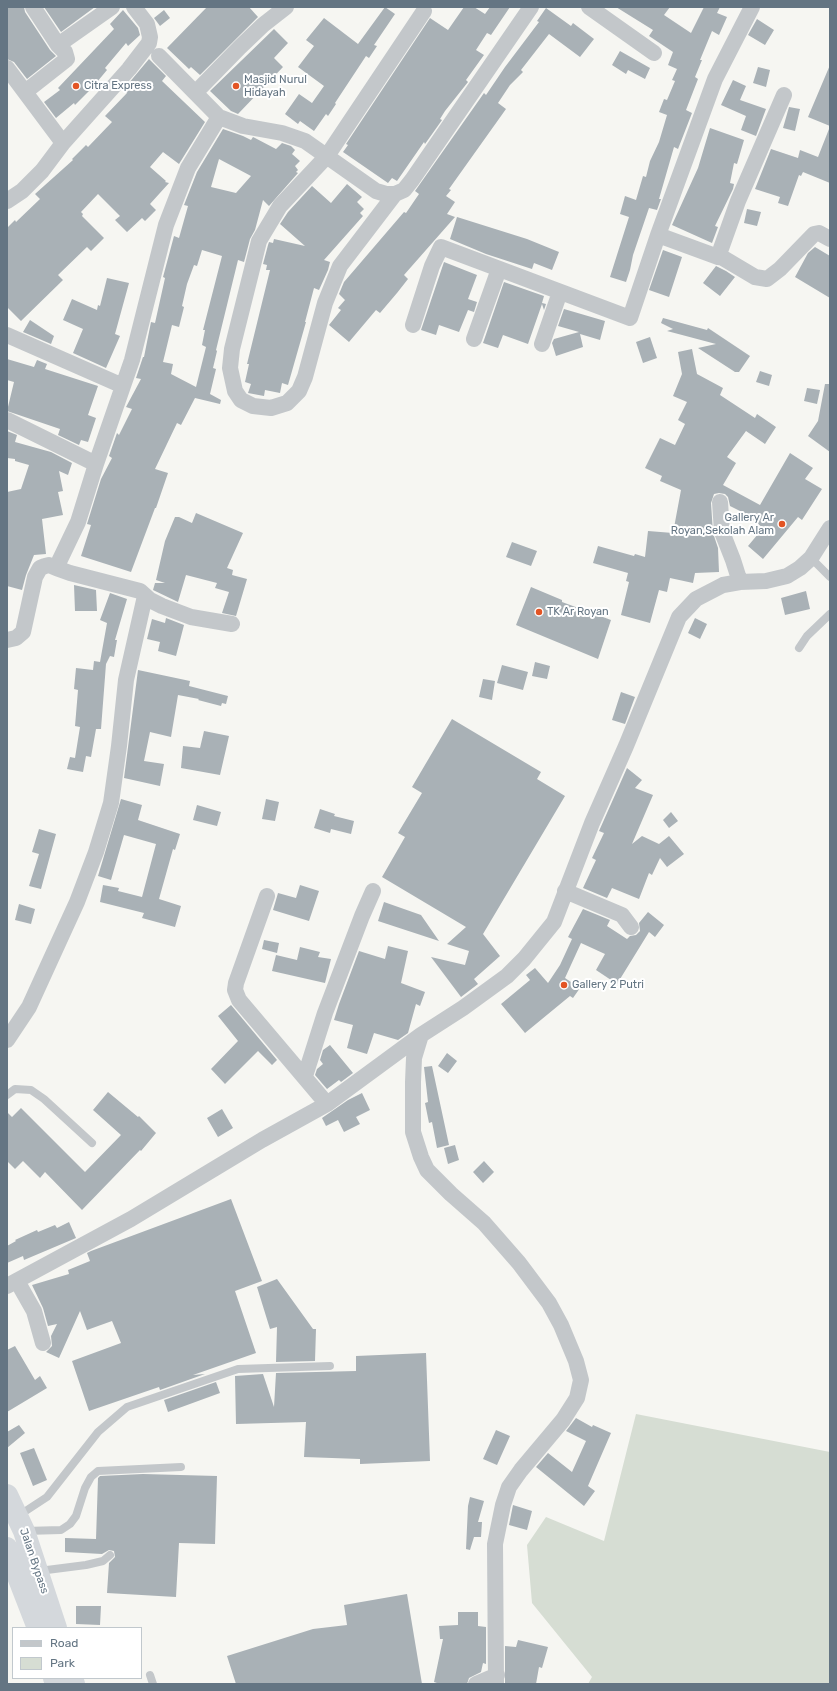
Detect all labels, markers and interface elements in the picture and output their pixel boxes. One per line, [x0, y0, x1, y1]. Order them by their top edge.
place label: Masjid Nurul Hidayah [244, 73, 307, 99]
place label: Citra Express [84, 79, 152, 93]
marker: Citra Express [71, 81, 81, 91]
marker: Masjid Nurul Hidayah [231, 81, 241, 91]
place label: Gallery Ar Royan,Sekolah Alam [671, 511, 774, 537]
marker: Gallery Ar Royan,Sekolah Alam [777, 519, 787, 529]
place label: TK Ar Royan [547, 605, 609, 619]
marker: TK Ar Royan [534, 607, 544, 617]
place label: Gallery 2 Putri [572, 978, 644, 992]
marker: Gallery 2 Putri [559, 980, 569, 990]
street label: Jalan Bypass [17, 1527, 51, 1595]
legend [12, 1627, 142, 1679]
text: Road [50, 1636, 78, 1650]
text: Park [50, 1656, 75, 1670]

